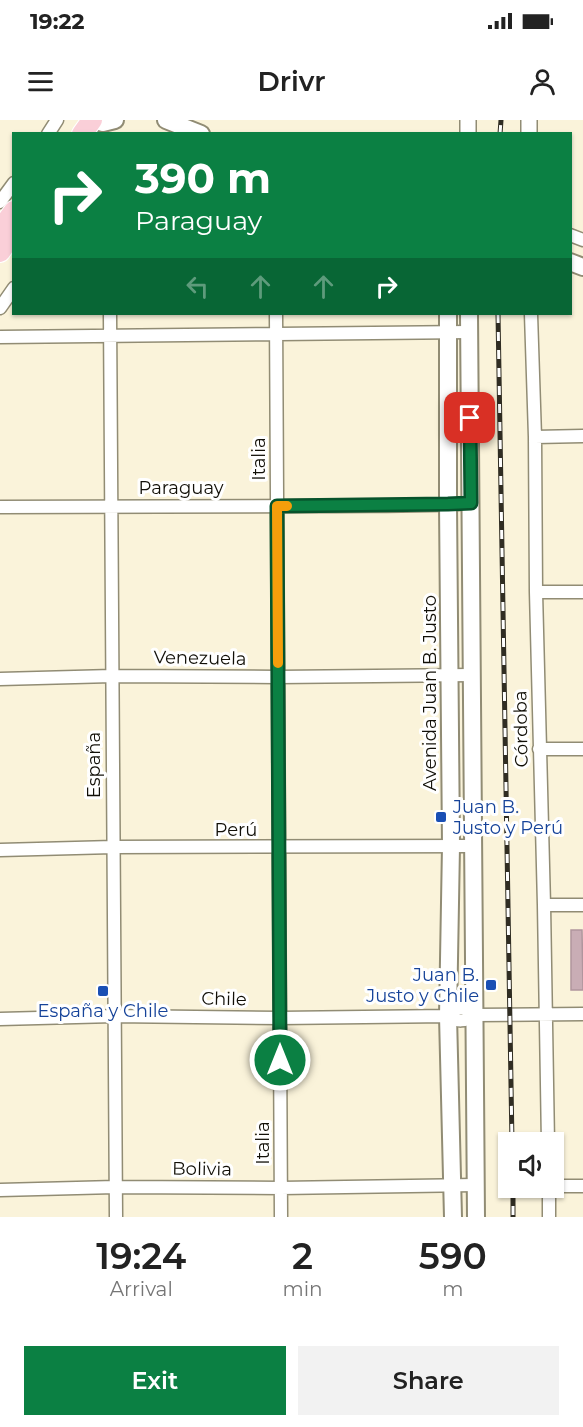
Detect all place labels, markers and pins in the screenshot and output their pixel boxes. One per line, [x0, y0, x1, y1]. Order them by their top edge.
pin [444, 392, 495, 443]
place label: Juan B. Justo y Perú [452, 796, 563, 839]
marker: Juan B. Justo y Perú [434, 810, 448, 824]
place label: Juan B. Justo y Chile [365, 964, 479, 1007]
marker: Juan B. Justo y Chile [484, 978, 498, 992]
marker: España y Chile [96, 984, 110, 998]
place label: España y Chile [38, 1000, 169, 1022]

